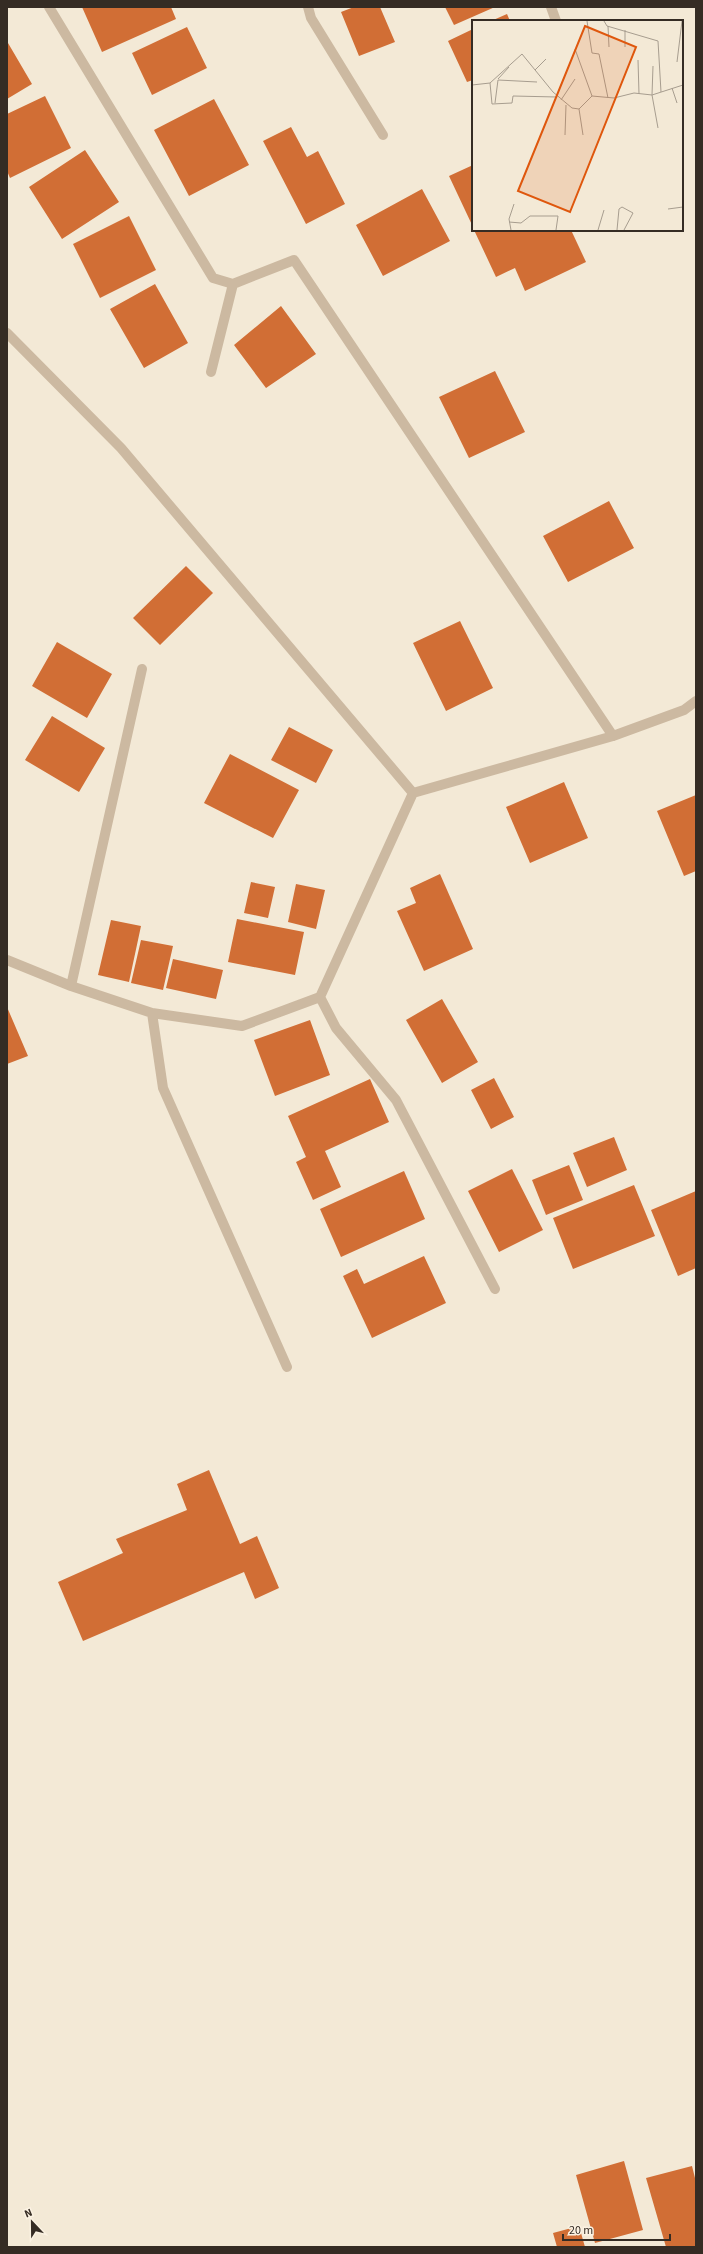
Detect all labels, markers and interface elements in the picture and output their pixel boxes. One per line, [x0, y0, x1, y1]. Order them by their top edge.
inset map [472, 20, 683, 231]
north arrow [12, 2202, 52, 2242]
text: N [22, 2205, 35, 2222]
scale bar [563, 2216, 670, 2242]
text: 20 m [569, 2222, 593, 2239]

